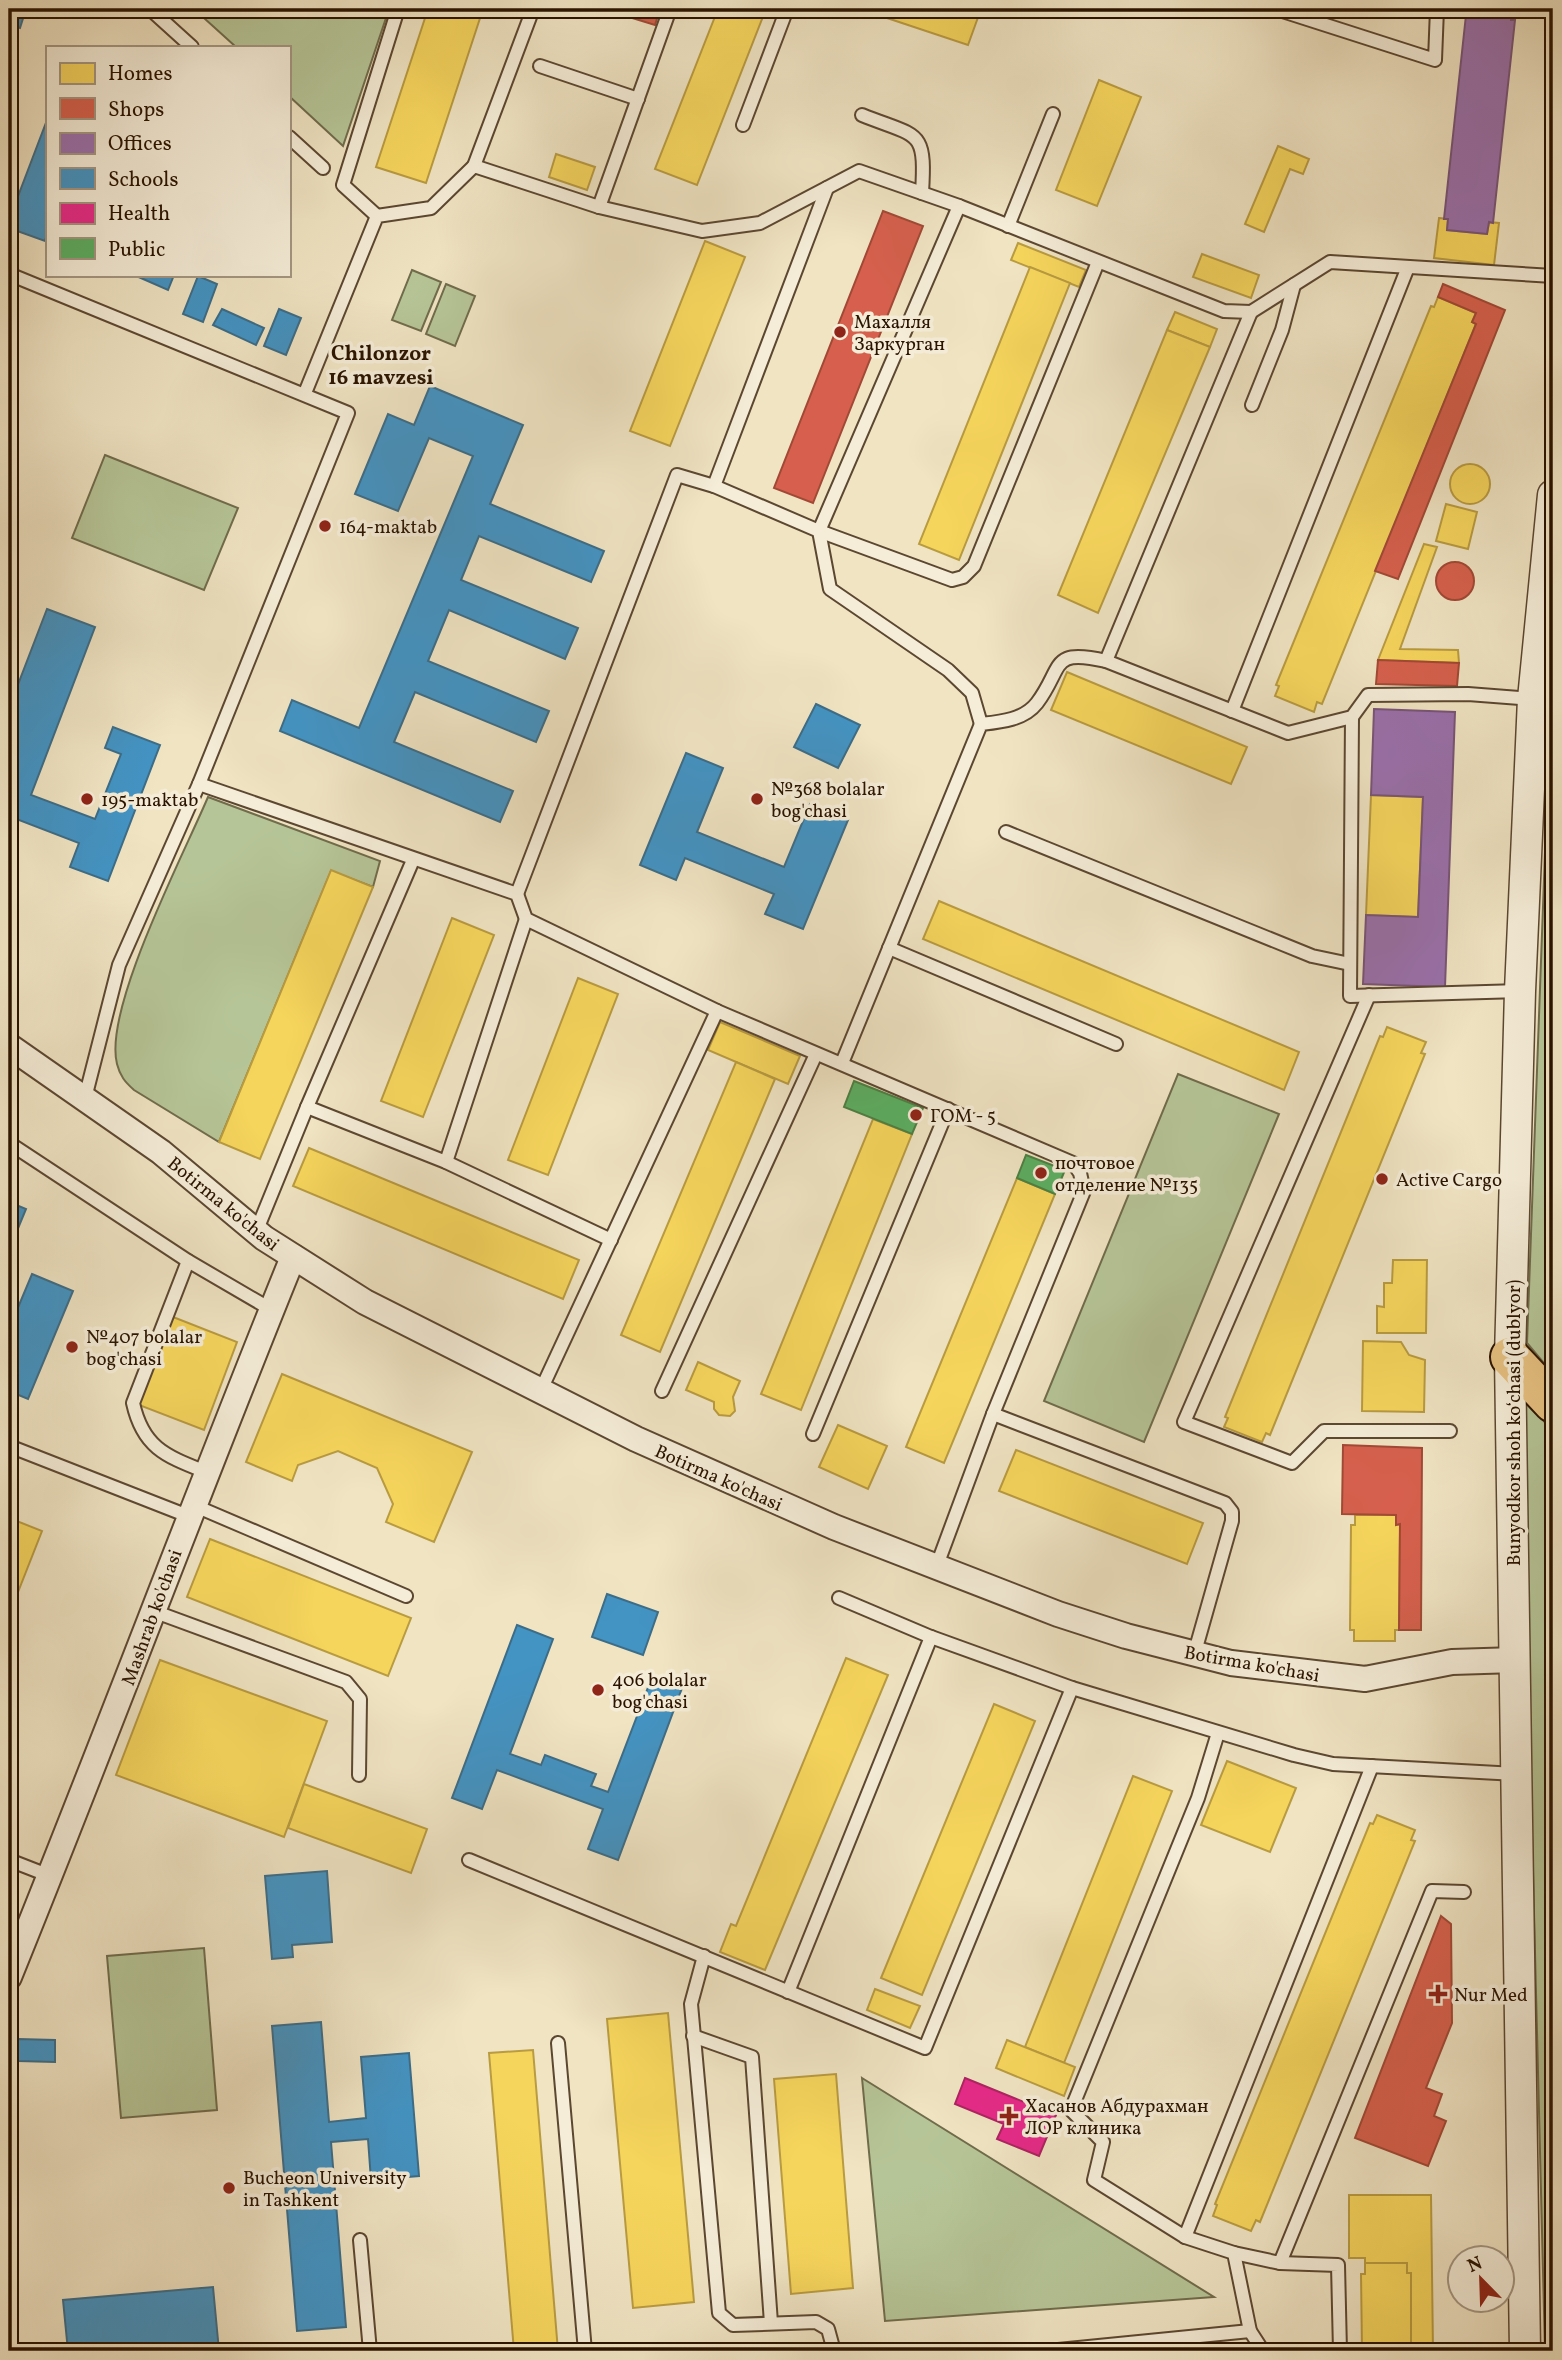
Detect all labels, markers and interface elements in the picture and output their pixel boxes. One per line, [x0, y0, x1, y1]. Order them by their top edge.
legend [46, 46, 290, 276]
text: Homes [108, 60, 173, 89]
text: Shops [108, 96, 164, 125]
text: Offices [108, 130, 172, 159]
text: Schools [108, 166, 178, 195]
text: Health [108, 200, 170, 229]
text: Public [108, 236, 165, 265]
place label: Махалля Заркурган [854, 310, 945, 358]
marker: Махалля Заркурган [832, 324, 848, 340]
district label: Chilonzor 16 mavzesi [328, 340, 434, 393]
place label: 164-maktab [339, 515, 437, 541]
marker: 164-maktab [317, 518, 333, 534]
place label: №368 bolalar bog'chasi [771, 777, 885, 825]
place label: 195-maktab [101, 788, 198, 814]
marker: 195-maktab [79, 791, 95, 807]
marker: №368 bolalar bog'chasi [749, 791, 765, 807]
place label: ГОМ - 5 [930, 1104, 996, 1130]
marker: ГОМ - 5 [908, 1107, 924, 1123]
street label: Botirma ko'chasi [161, 1151, 284, 1258]
place label: почтовое отделение №135 [1055, 1151, 1198, 1199]
marker: почтовое отделение №135 [1033, 1165, 1049, 1181]
place label: Active Cargo [1396, 1168, 1502, 1194]
marker: Active Cargo [1374, 1171, 1390, 1187]
street label: Bunyodkor shoh koʻchasi (dublyor) [1502, 1280, 1528, 1566]
place label: №407 bolalar bog'chasi [86, 1325, 202, 1373]
marker: №407 bolalar bog'chasi [64, 1339, 80, 1355]
street label: Botirma ko'chasi [650, 1439, 786, 1519]
street label: Mashrab ko'chasi [116, 1546, 190, 1689]
street label: Botirma ko'chasi [1182, 1640, 1322, 1690]
place label: 406 bolalar bog'chasi [612, 1668, 707, 1716]
marker: 406 bolalar bog'chasi [590, 1682, 606, 1698]
place label: Nur Med [1454, 1983, 1528, 2009]
marker: Nur Med [1428, 1984, 1448, 2004]
place label: Хасанов Абдурахман ЛОР клиника [1025, 2094, 1209, 2142]
marker: Хасанов Абдурахман ЛОР клиника [999, 2106, 1019, 2126]
place label: Bucheon University in Tashkent [243, 2166, 407, 2214]
marker: Bucheon University in Tashkent [221, 2180, 237, 2196]
north arrow [1446, 2244, 1516, 2314]
text: N [1464, 2250, 1487, 2280]

